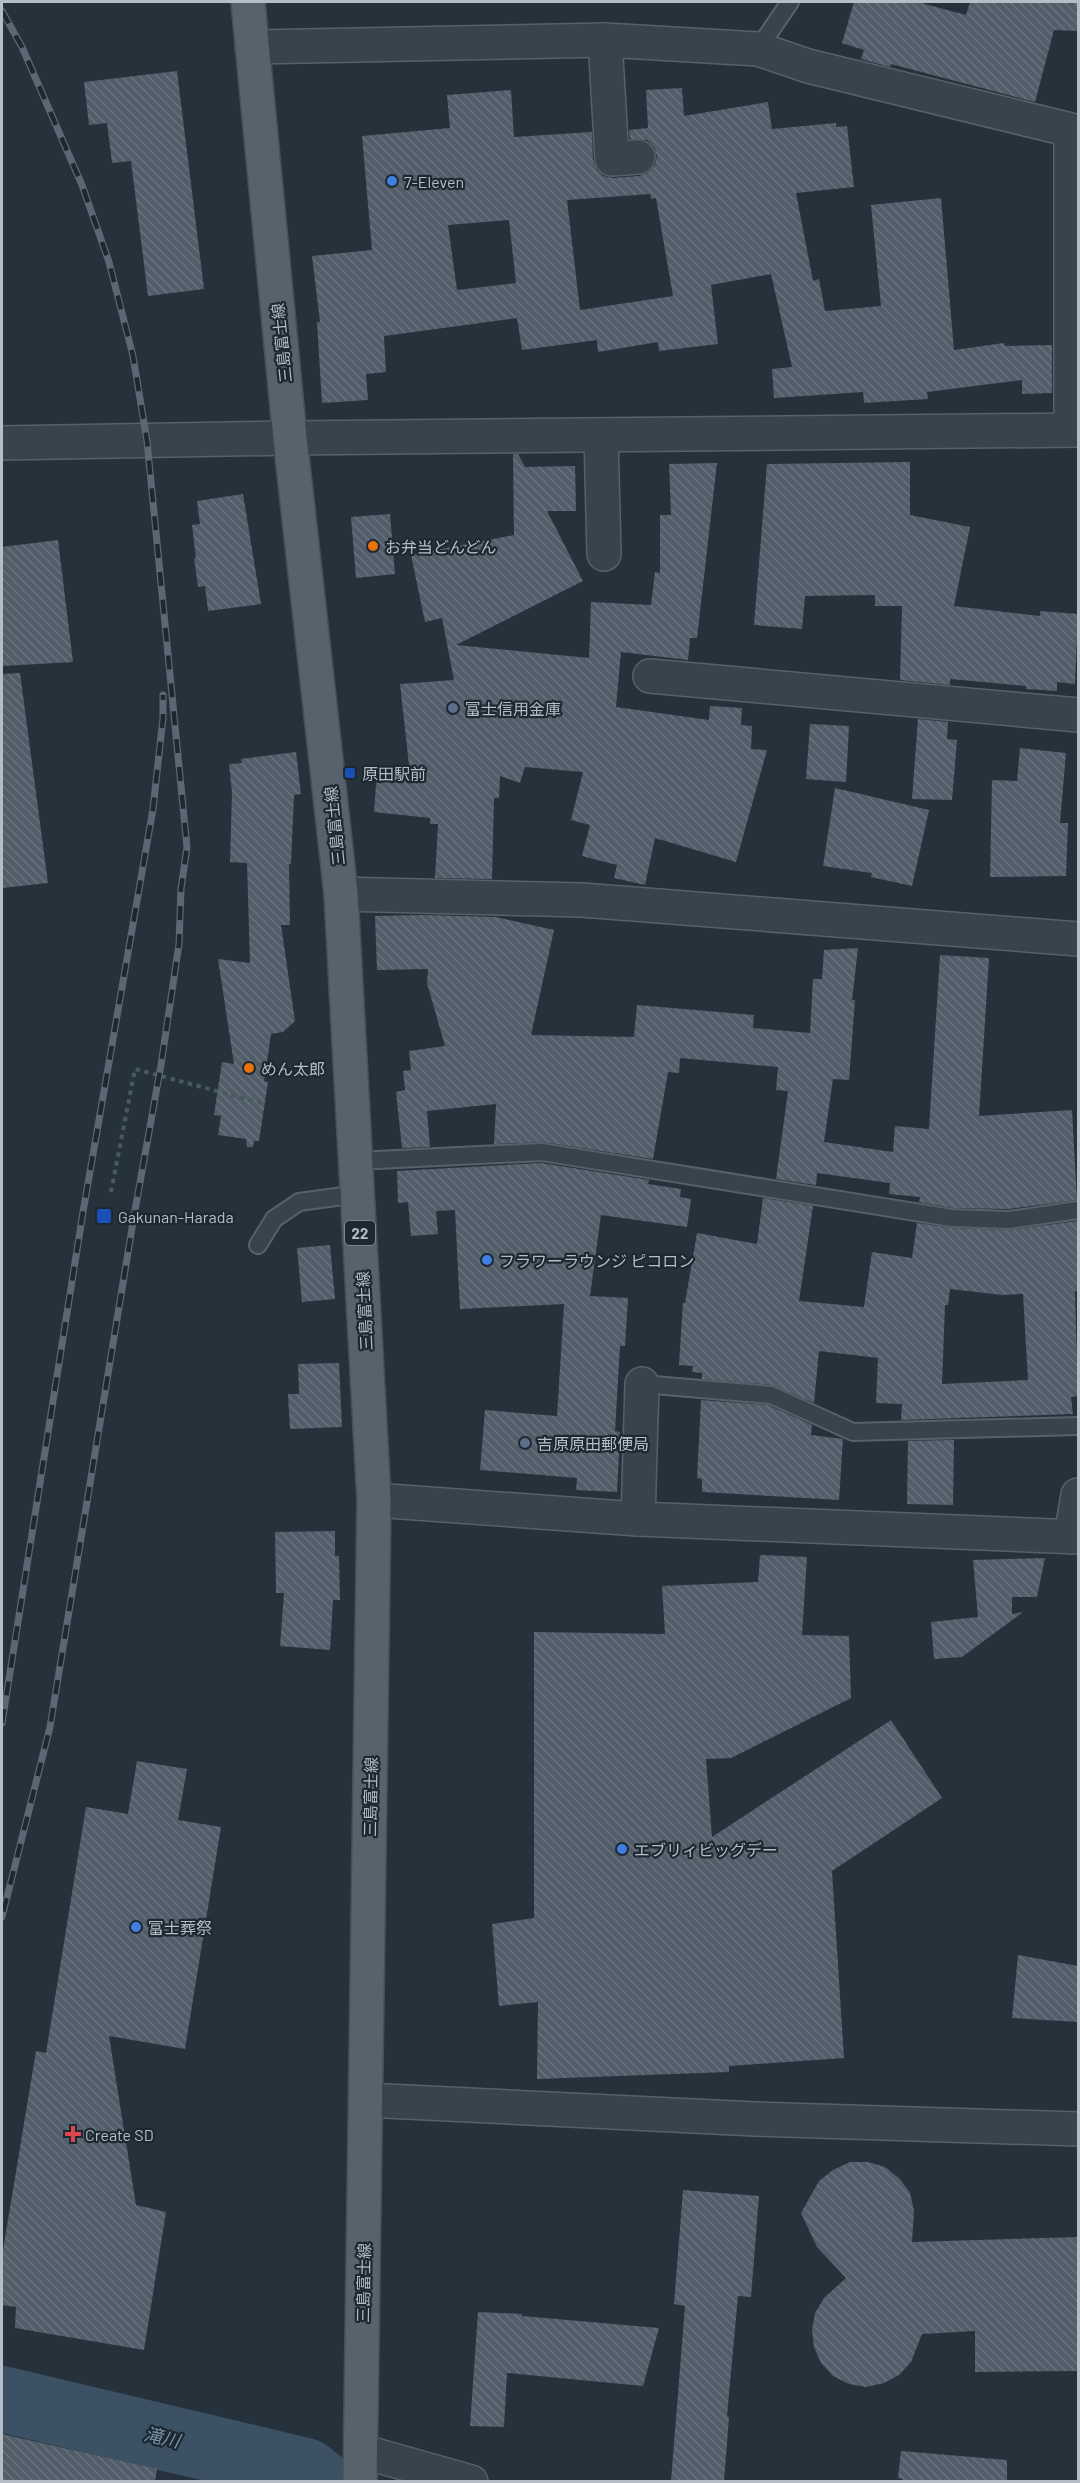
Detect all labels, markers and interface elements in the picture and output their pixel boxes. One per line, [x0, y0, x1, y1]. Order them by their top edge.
place label: 7-Eleven [404, 172, 464, 191]
marker: 7-Eleven [385, 174, 399, 188]
street label: 三島富士線 [267, 302, 295, 384]
place label: お弁当どんどん [385, 537, 497, 556]
marker: お弁当どんどん [366, 539, 380, 553]
place label: 富士信用金庫 [465, 699, 561, 718]
marker: 富士信用金庫 [446, 701, 460, 715]
place label: 原田駅前 [362, 764, 426, 783]
marker: 原田駅前 [343, 766, 357, 780]
street label: 三島富士線 [320, 785, 348, 867]
place label: めん太郎 [261, 1059, 325, 1078]
marker: めん太郎 [242, 1061, 256, 1075]
marker: Gakunan-Harada [95, 1207, 113, 1225]
place label: Gakunan-Harada [118, 1207, 234, 1226]
road number: 22 [345, 1221, 375, 1245]
place label: フラワーラウンジ ピコロン [499, 1251, 694, 1270]
marker: フラワーラウンジ ピコロン [480, 1253, 494, 1267]
street label: 三島富士線 [352, 1271, 376, 1351]
place label: 吉原原田郵便局 [537, 1434, 649, 1453]
marker: 吉原原田郵便局 [518, 1436, 532, 1450]
street label: 三島富士線 [360, 1757, 380, 1837]
place label: エブリィビッグデー [634, 1840, 778, 1859]
marker: エブリィビッグデー [615, 1842, 629, 1856]
place label: 富士葬祭 [148, 1918, 212, 1937]
marker: 富士葬祭 [129, 1920, 143, 1934]
place label: Create SD [85, 2125, 154, 2144]
marker: Create SD [66, 2127, 80, 2141]
street label: 三島富士線 [353, 2243, 373, 2323]
water label: 滝川 [142, 2422, 184, 2452]

